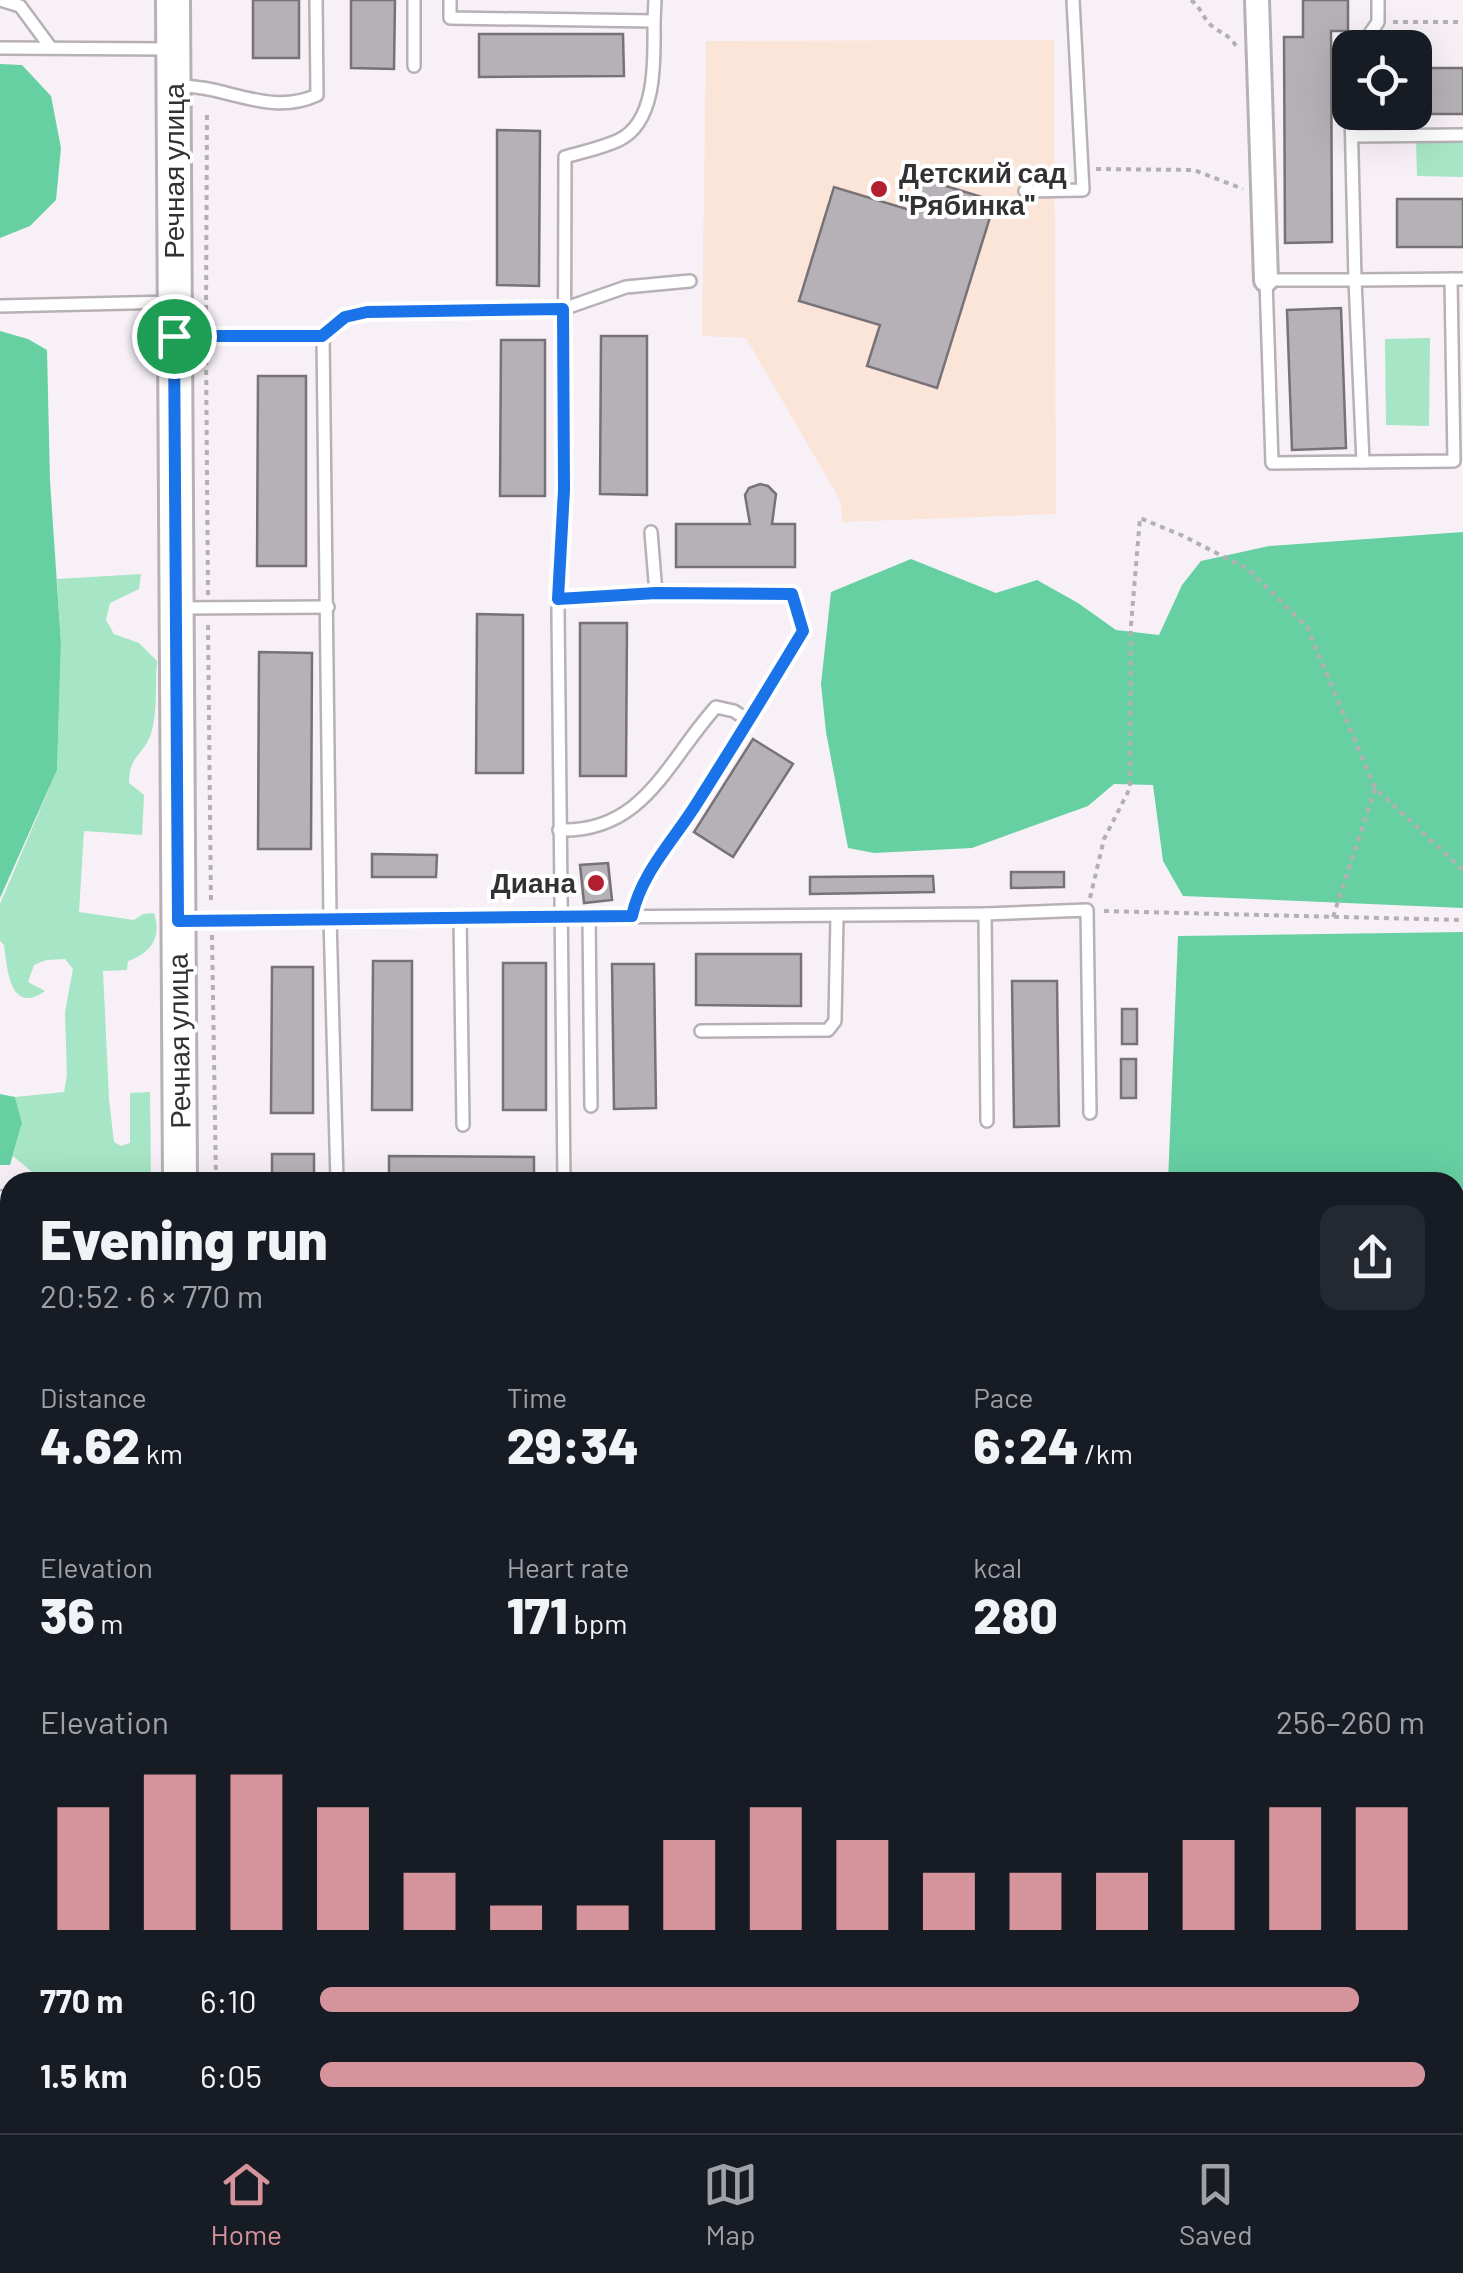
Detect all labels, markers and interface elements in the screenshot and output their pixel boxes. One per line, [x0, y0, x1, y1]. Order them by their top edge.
map controls [1332, 30, 1432, 130]
button: locate [1332, 30, 1432, 130]
street label: Речная улица [156, 83, 190, 259]
place label: Детский сад "Рябинка" [899, 155, 1067, 221]
marker: Детский сад "Рябинка" [868, 178, 890, 200]
pin [132, 294, 217, 379]
icon: arrive [147, 309, 202, 364]
place label: Диана [491, 865, 576, 899]
marker: Диана [585, 872, 607, 894]
street label: Речная улица [159, 953, 197, 1129]
text: Evening run [40, 1205, 328, 1271]
button: share [1320, 1205, 1425, 1310]
text: 20:52 · 6 × 770 m [40, 1276, 263, 1314]
text: Distance [40, 1380, 147, 1414]
text: Time [507, 1380, 567, 1414]
text: Pace [973, 1380, 1034, 1414]
text: 4.62 [40, 1414, 140, 1474]
text: 29:34 [507, 1414, 639, 1474]
text: 6:24 [973, 1414, 1079, 1474]
text: km [140, 1436, 183, 1470]
text: /km [1079, 1436, 1133, 1470]
text: Elevation [40, 1550, 153, 1584]
text: Heart rate [507, 1550, 629, 1584]
text: kcal [973, 1550, 1022, 1584]
text: 36 [40, 1584, 95, 1644]
text: 171 [507, 1584, 568, 1644]
text: 280 [973, 1584, 1058, 1644]
text: m [95, 1606, 123, 1640]
text: bpm [568, 1606, 627, 1640]
text: Elevation [40, 1702, 169, 1740]
text: 256–260 m [1276, 1702, 1425, 1740]
text: 770 m [40, 1981, 123, 2019]
text: 6:10 [200, 1981, 257, 2019]
text: 1.5 km [40, 2056, 127, 2094]
text: 6:05 [200, 2056, 262, 2094]
tab: Home [211, 2157, 282, 2251]
tab: Map [703, 2157, 758, 2251]
tab: Saved [1179, 2157, 1252, 2251]

